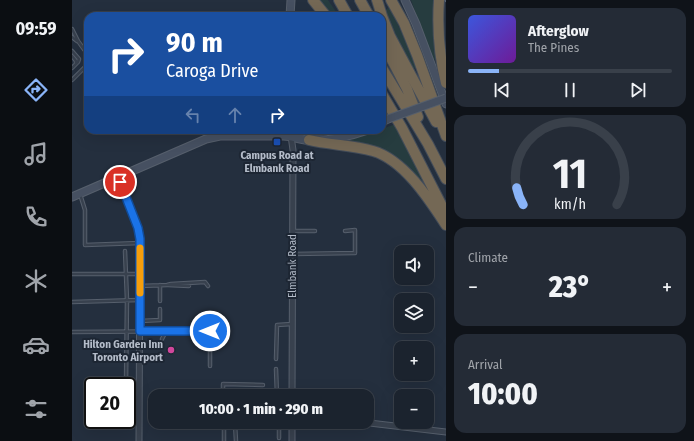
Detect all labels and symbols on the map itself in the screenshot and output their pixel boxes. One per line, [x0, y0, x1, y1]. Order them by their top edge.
marker: Campus Road at Elmbank Road [272, 137, 282, 147]
place label: Campus Road at Elmbank Road [240, 149, 314, 175]
pin [103, 165, 137, 199]
street label: Elmbank Road [286, 234, 299, 298]
position arrow [189, 310, 231, 352]
place label: Hilton Garden Inn Toronto Airport [83, 338, 163, 364]
marker: Hilton Garden Inn Toronto Airport [166, 345, 176, 355]
speed limit sign: 20 [84, 377, 136, 429]

